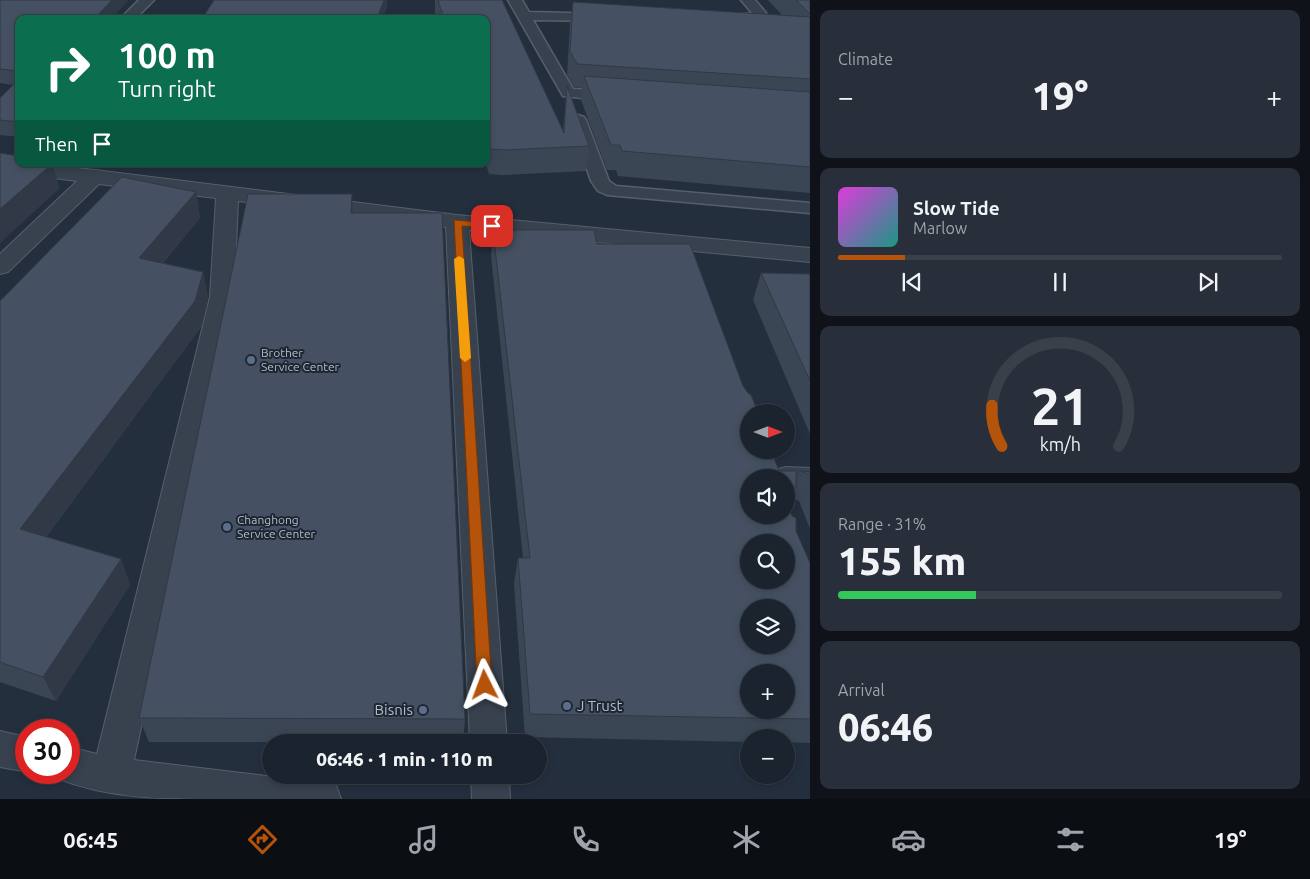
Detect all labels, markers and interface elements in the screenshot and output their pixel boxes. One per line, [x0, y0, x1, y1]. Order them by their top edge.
icon: right [35, 35, 100, 100]
text: 100 m [118, 35, 216, 75]
text: Climate [838, 50, 893, 68]
text: 19° [1032, 75, 1088, 117]
text: Turn right [118, 76, 216, 101]
text: − [838, 81, 854, 112]
text: + [1266, 81, 1282, 112]
icon: arrive [88, 130, 116, 158]
text: Then [35, 133, 78, 155]
text: Slow Tide [913, 197, 1000, 219]
pin [471, 205, 513, 247]
icon: arrive [478, 212, 506, 240]
text: Marlow [913, 219, 967, 237]
icon: previous [898, 268, 926, 296]
icon: pause [1046, 268, 1074, 296]
icon: next [1194, 268, 1222, 296]
place label: Brother Service Center [261, 346, 340, 373]
marker: Brother Service Center [245, 354, 257, 366]
text: 21 [1031, 377, 1089, 435]
north arrow [740, 404, 795, 459]
map controls [740, 404, 795, 784]
text: km/h [1039, 434, 1081, 454]
button: sound [740, 469, 795, 524]
place label: Changhong Service Center [237, 513, 316, 540]
text: Range · 31% [838, 515, 926, 533]
marker: Changhong Service Center [221, 521, 233, 533]
button: search [740, 534, 795, 589]
text: 155 km [838, 540, 966, 582]
button: layers [740, 599, 795, 654]
position arrow [458, 658, 510, 710]
button: + [740, 664, 795, 719]
text: Arrival [838, 681, 885, 699]
place label: J Trust [577, 697, 622, 714]
marker: J Trust [561, 700, 573, 712]
place label: Bisnis [375, 701, 413, 718]
marker: Bisnis [417, 704, 429, 716]
text: 06:46 [838, 706, 933, 748]
speed limit sign: 30 [15, 719, 80, 784]
button: − [740, 729, 795, 784]
text: 06:46 · 1 min · 110 m [316, 748, 493, 770]
icon: directions [245, 822, 280, 857]
icon: music [406, 822, 441, 857]
icon: phone [568, 822, 603, 857]
icon: climate [729, 822, 764, 857]
icon: car [891, 822, 926, 857]
icon: filters [1053, 822, 1088, 857]
text: 06:45 [63, 827, 118, 852]
text: 19° [1214, 827, 1247, 852]

